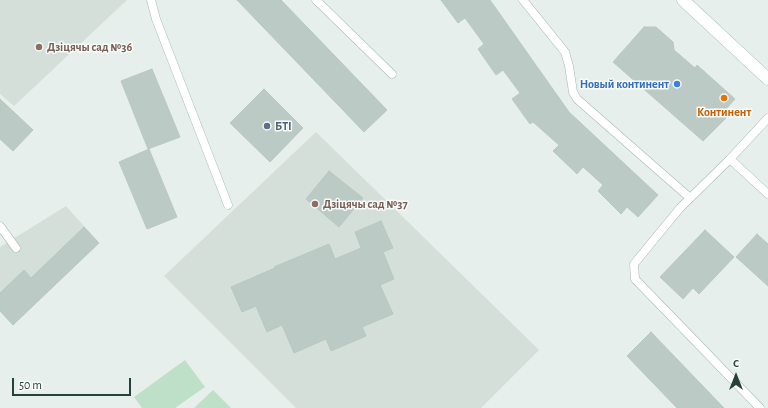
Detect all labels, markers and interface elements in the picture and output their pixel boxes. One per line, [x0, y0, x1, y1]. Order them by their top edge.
place label: Дзіцячы сад №36 [47, 40, 132, 54]
marker: Дзіцячы сад №36 [34, 42, 44, 52]
place label: Новый континент [580, 77, 669, 91]
marker: Новый континент [672, 79, 682, 89]
marker: Континент [719, 93, 729, 103]
place label: Континент [697, 105, 751, 119]
place label: БТІ [275, 119, 292, 133]
marker: БТІ [262, 121, 272, 131]
place label: Дзіцячы сад №37 [323, 197, 408, 211]
marker: Дзіцячы сад №37 [310, 199, 320, 209]
north arrow [716, 356, 756, 396]
text: С [733, 358, 739, 369]
scale bar [14, 370, 133, 396]
text: 50 m [19, 379, 42, 391]

